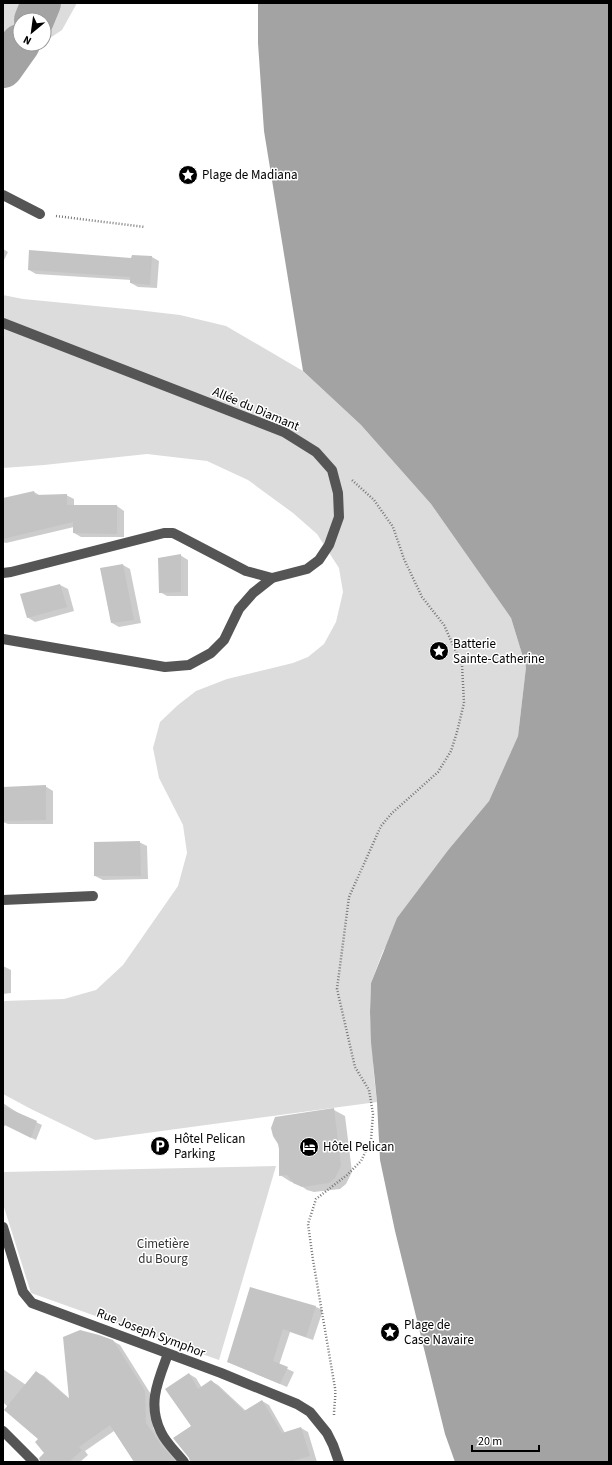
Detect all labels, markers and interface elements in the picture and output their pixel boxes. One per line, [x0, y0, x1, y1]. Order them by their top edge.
north arrow [12, 12, 52, 52]
text: N [21, 32, 34, 49]
place icon: Plage de Madiana [177, 164, 199, 186]
place label: Plage de Madiana [202, 166, 298, 184]
street label: Allée du Diamant [210, 383, 303, 436]
place label: Batterie Sainte-Catherine [453, 635, 545, 668]
place icon: Batterie Sainte-Catherine [428, 640, 450, 662]
place label: Hôtel Pelican Parking [174, 1130, 245, 1163]
parking icon: Hôtel Pelican Parking [149, 1135, 171, 1157]
hotel icon: Hôtel Pelican [298, 1136, 320, 1158]
place label: Hôtel Pelican [323, 1138, 394, 1156]
park label: Cimetière du Bourg [137, 1235, 189, 1268]
street label: Rue Joseph Symphor [94, 1304, 208, 1362]
place label: Plage de Case Navaire [404, 1316, 474, 1349]
place icon: Plage de Case Navaire [379, 1321, 401, 1343]
scale bar [472, 1427, 539, 1453]
text: 20 m [478, 1433, 502, 1450]

